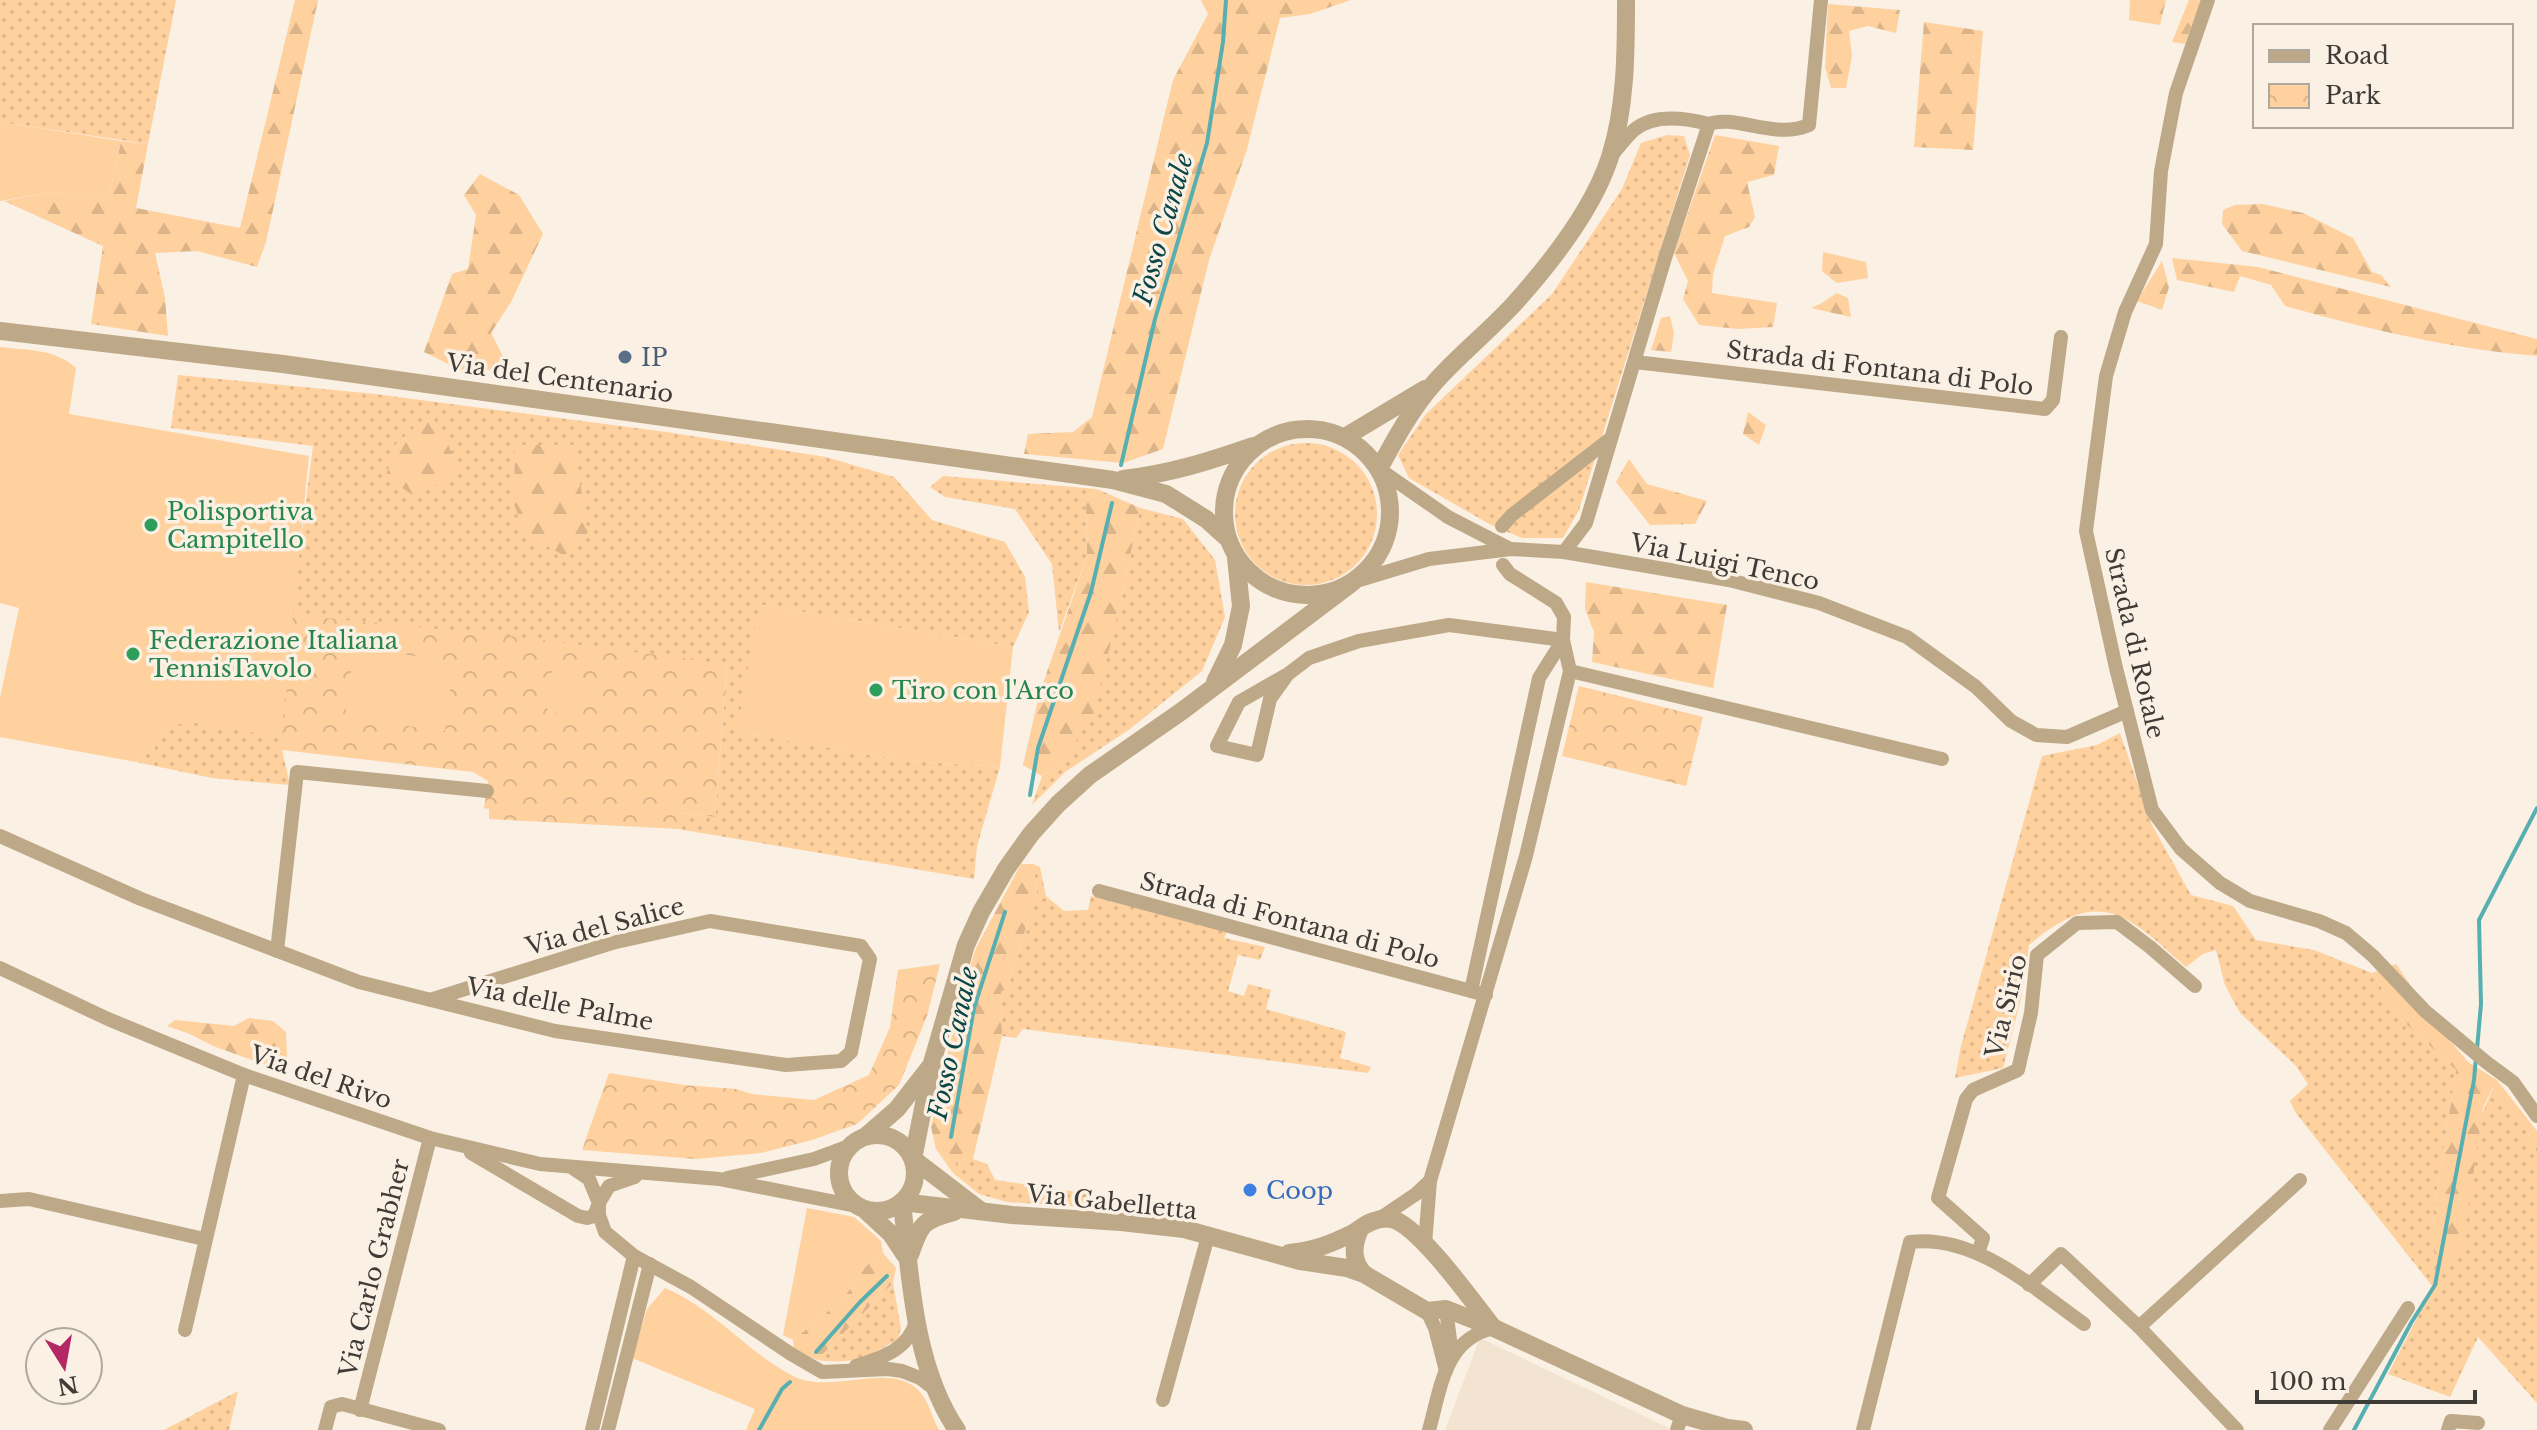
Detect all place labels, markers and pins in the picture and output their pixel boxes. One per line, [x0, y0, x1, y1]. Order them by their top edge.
place label: IP [641, 343, 667, 372]
marker: IP [616, 348, 634, 366]
place label: Polisportiva Campitello [167, 497, 314, 554]
marker: Polisportiva Campitello [142, 516, 160, 534]
place label: Federazione Italiana TennisTavolo [149, 626, 399, 683]
marker: Federazione Italiana TennisTavolo [124, 645, 142, 663]
place label: Tiro con l'Arco [892, 676, 1074, 705]
marker: Tiro con l'Arco [867, 681, 885, 699]
place label: Coop [1266, 1176, 1333, 1205]
marker: Coop [1241, 1181, 1259, 1199]

